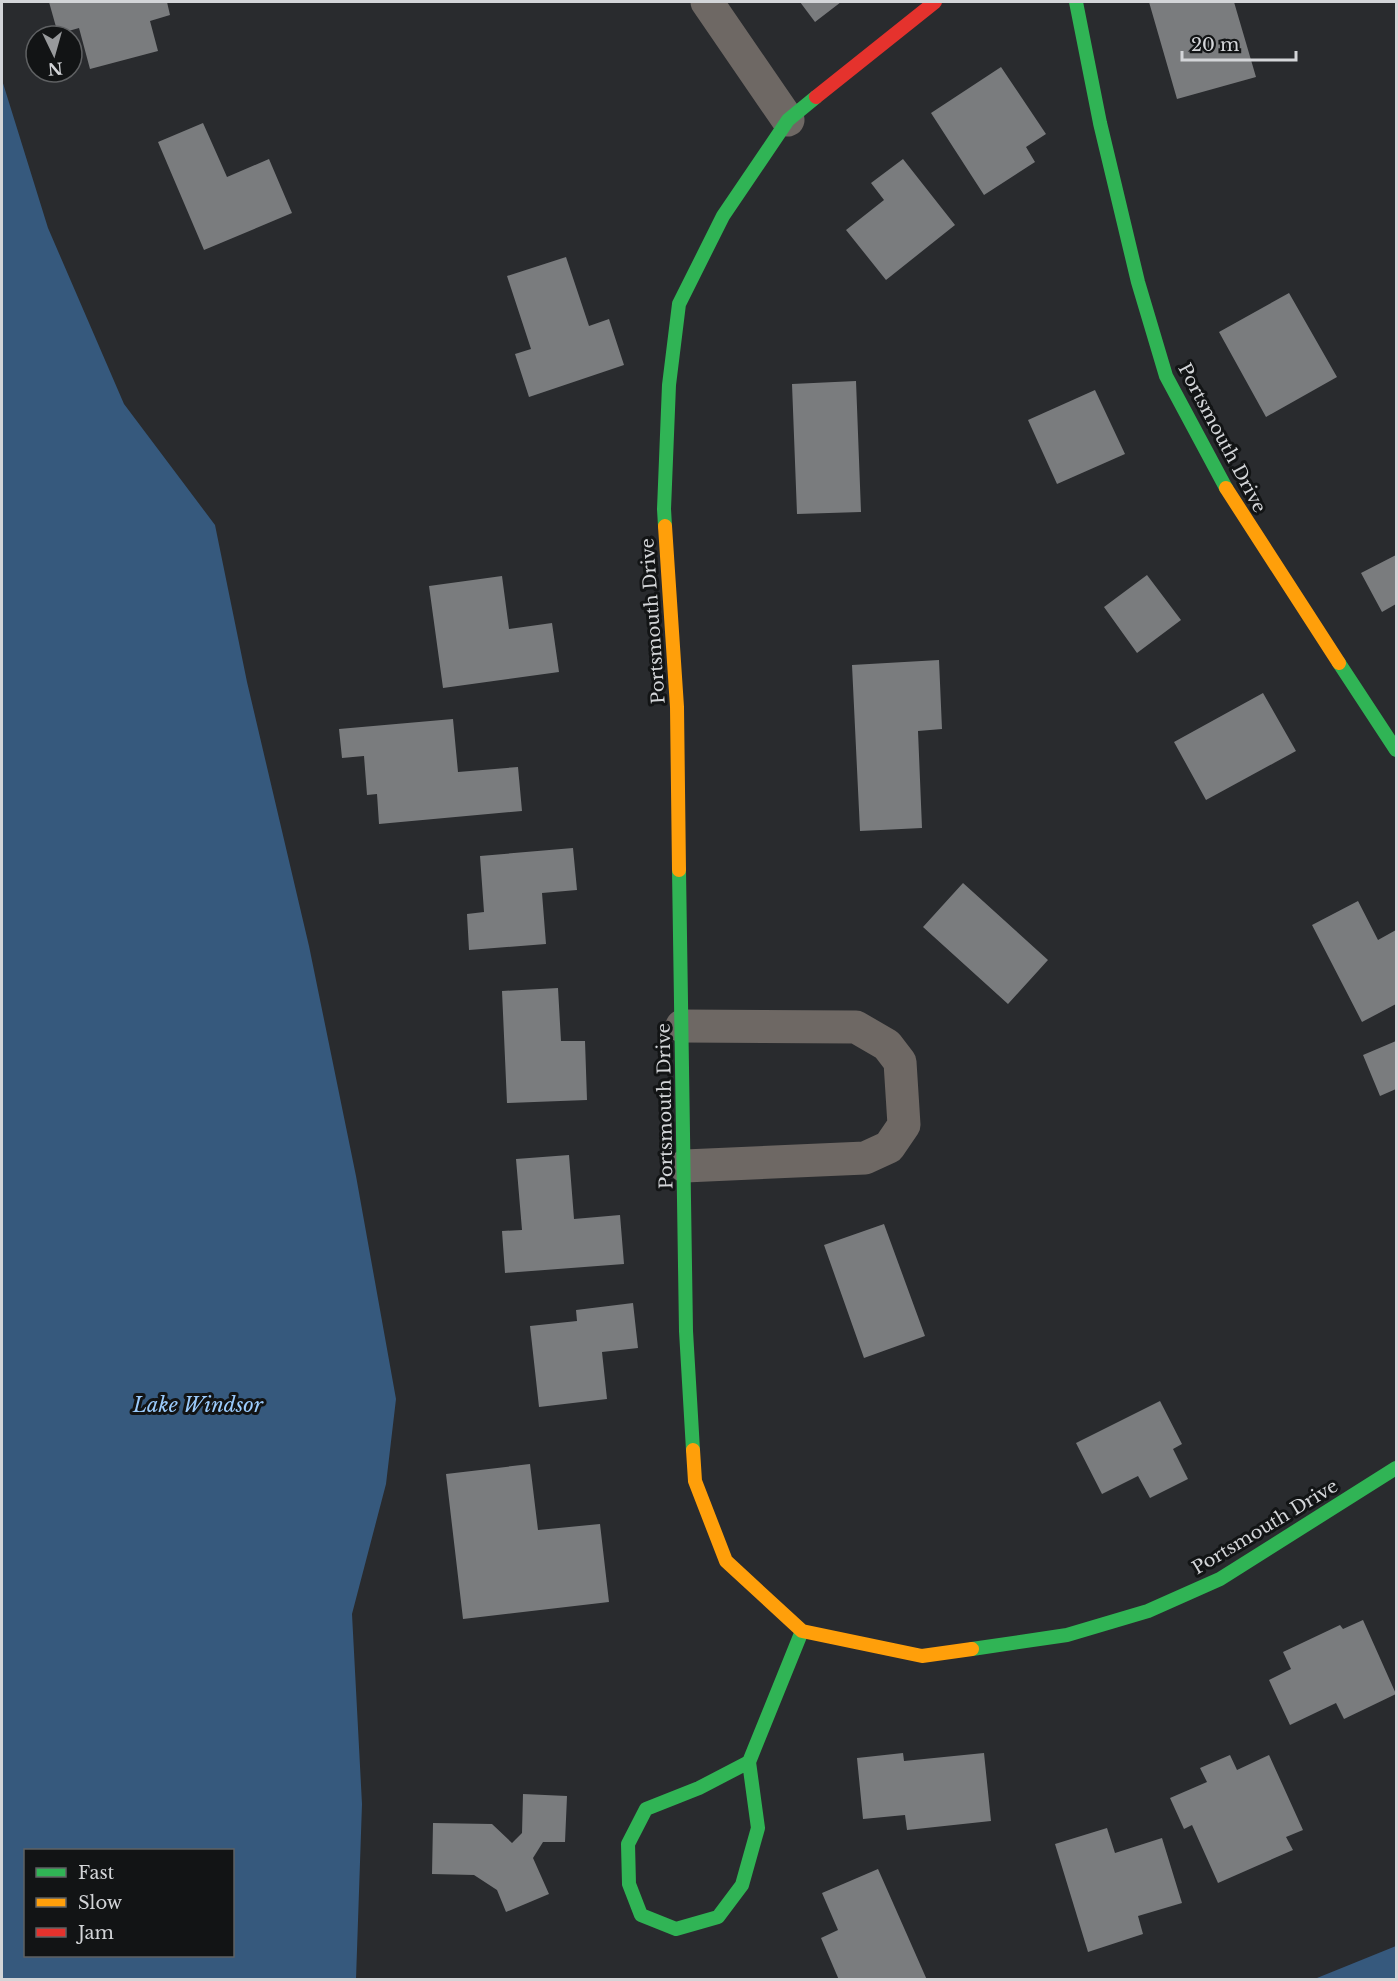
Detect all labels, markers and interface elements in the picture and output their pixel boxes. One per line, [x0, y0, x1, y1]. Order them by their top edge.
north arrow [24, 24, 84, 84]
scale bar [1182, 24, 1296, 62]
text: 20 m [1191, 34, 1239, 56]
text: N [47, 58, 64, 80]
street label: Portsmouth Drive [1173, 360, 1271, 516]
street label: Portsmouth Drive [636, 537, 670, 705]
street label: Portsmouth Drive [653, 1023, 677, 1189]
water label: Lake Windsor [132, 1393, 264, 1417]
street label: Portsmouth Drive [1188, 1475, 1342, 1579]
legend [24, 1849, 234, 1957]
text: Fast [78, 1862, 115, 1884]
text: Slow [78, 1892, 123, 1914]
text: Jam [76, 1922, 114, 1944]

